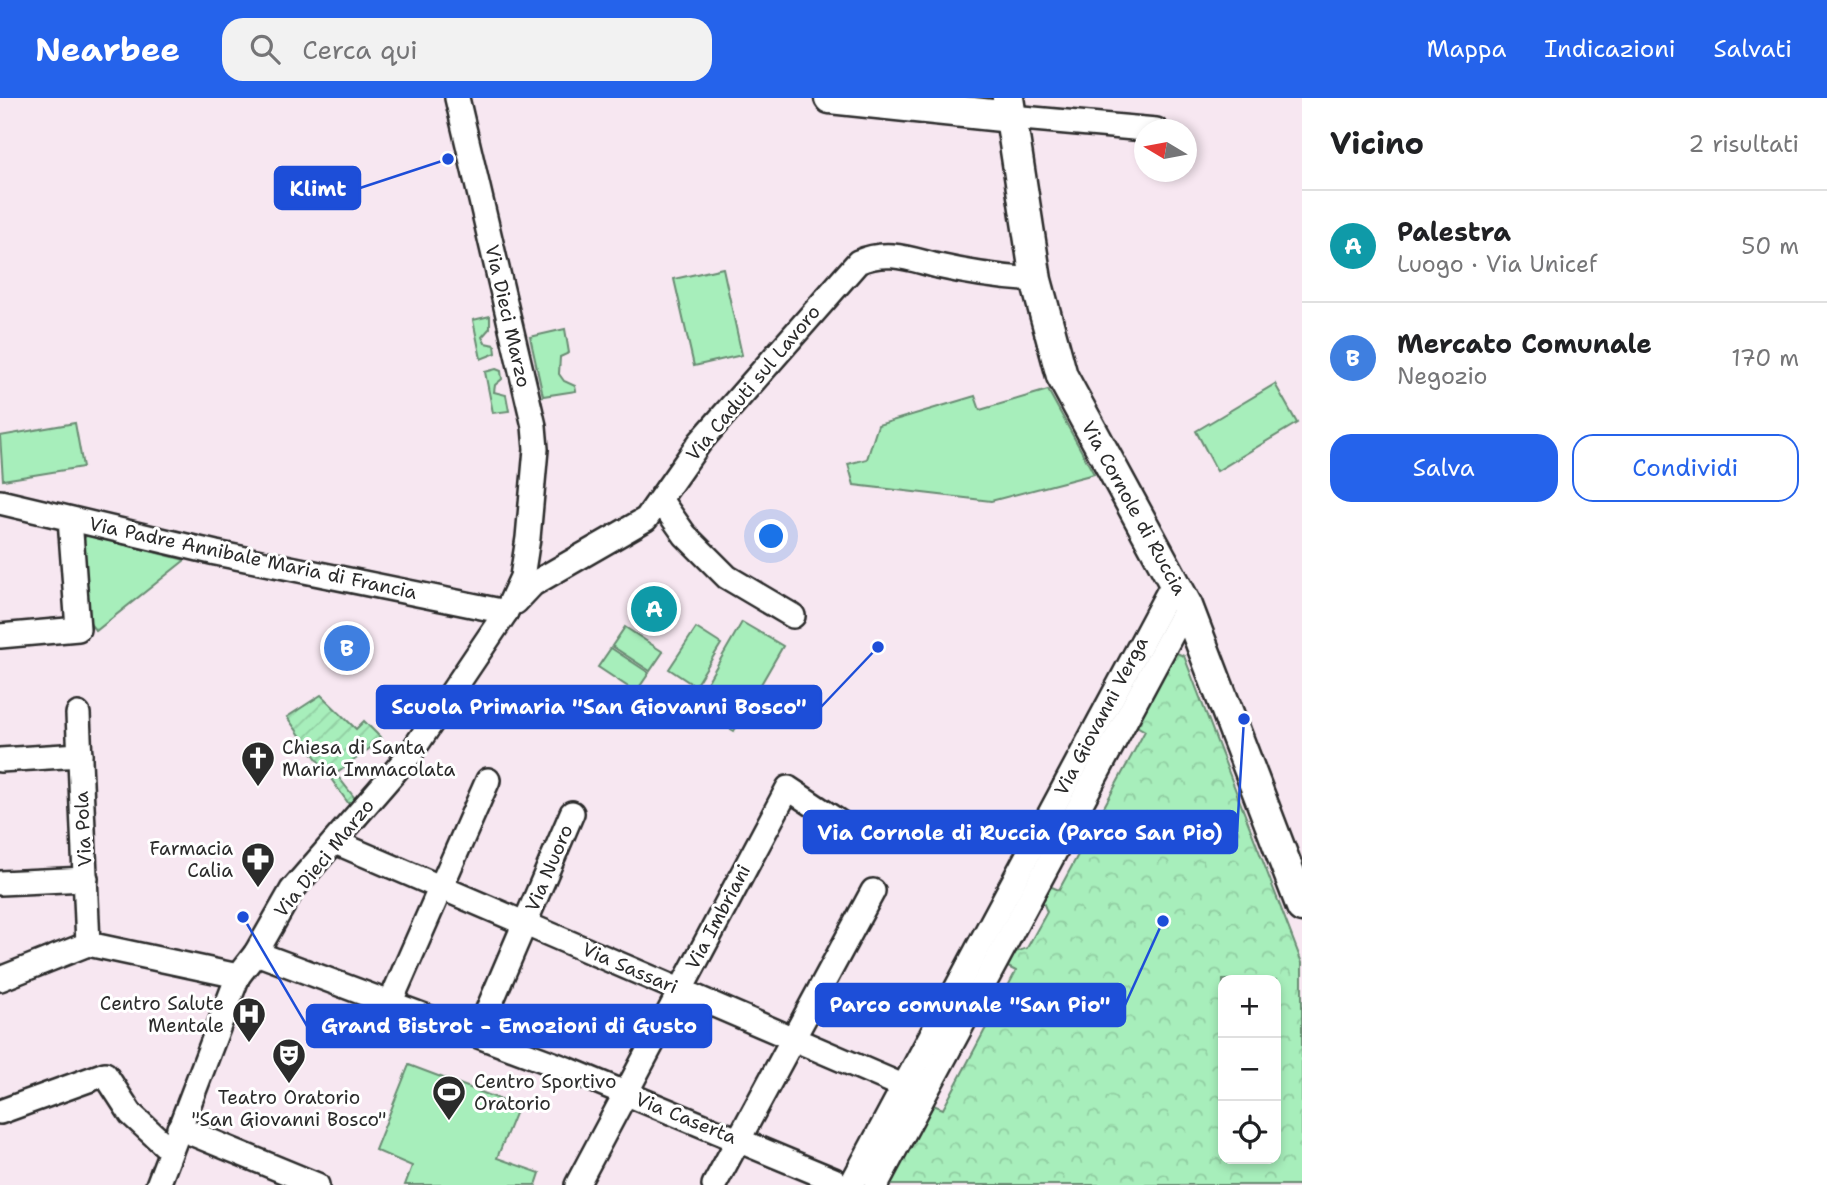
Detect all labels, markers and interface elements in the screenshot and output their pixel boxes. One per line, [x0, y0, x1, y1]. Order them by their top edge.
search box [222, 18, 712, 81]
text: Nearbee [35, 27, 180, 72]
icon: search [246, 30, 284, 68]
text: Cerca qui [302, 32, 418, 67]
text: Mappa [1426, 33, 1506, 65]
text: Indicazioni [1544, 33, 1676, 65]
text: Salvati [1714, 33, 1792, 65]
north arrow [1134, 119, 1197, 182]
text: Vicino [1330, 123, 1424, 164]
text: 2 risultati [1688, 129, 1799, 159]
callout: Klimt [275, 167, 360, 209]
text: Klimt [290, 175, 346, 203]
text: Palestra [1397, 214, 1511, 249]
text: A [1344, 231, 1362, 261]
text: 50 m [1741, 231, 1799, 261]
street label: Via Dieci Marzo [479, 242, 537, 390]
text: Luogo · Via Unicef [1397, 249, 1597, 279]
street label: Via Caduti sul Lavoro [680, 300, 826, 466]
text: Mercato Comunale [1397, 326, 1652, 361]
text: B [1346, 343, 1360, 373]
text: 170 m [1731, 343, 1799, 373]
text: Negozio [1397, 361, 1488, 391]
street label: Via Cornole di Ruccia [1076, 417, 1192, 600]
button: Salva [1330, 434, 1558, 502]
button: Condividi [1572, 434, 1799, 502]
street label: Via Padre Annibale Maria di Francia [87, 511, 419, 605]
your location [754, 519, 788, 553]
pin: A [631, 583, 677, 635]
pin: B [324, 622, 370, 674]
street label: Via Giovanni Verga [1048, 632, 1154, 800]
callout: Scuola Primaria "San Giovanni Bosco" [377, 686, 821, 728]
text: Scuola Primaria "San Giovanni Bosco" [391, 693, 807, 721]
place label: Chiesa di Santa Maria Immacolata [282, 735, 455, 782]
church icon: Chiesa di Santa Maria Immacolata [239, 739, 277, 788]
street label: Via Pola [69, 790, 97, 867]
street label: Via Dieci Marzo [268, 793, 380, 923]
callout: Via Cornole di Ruccia (Parco San Pio) [804, 811, 1237, 853]
text: Via Cornole di Ruccia (Parco San Pio) [817, 819, 1223, 847]
street label: Via Nuoro [519, 821, 579, 915]
place label: Farmacia Calia [149, 836, 233, 883]
pharmacy icon: Farmacia Calia [239, 840, 277, 889]
street label: Via Imbriani [680, 860, 756, 974]
street label: Via Sassari [578, 937, 682, 999]
map controls [1218, 975, 1281, 1164]
button: + [1218, 975, 1281, 1038]
callout: Parco comunale "San Pio" [816, 984, 1125, 1026]
place label: Centro Salute Mentale [100, 991, 224, 1038]
text: Parco comunale "San Pio" [829, 991, 1111, 1019]
hospital icon: Centro Salute Mentale [230, 995, 268, 1044]
callout: Grand Bistrot - Emozioni di Gusto [307, 1005, 711, 1047]
text: Grand Bistrot - Emozioni di Gusto [321, 1012, 697, 1040]
theatre icon: Teatro Oratorio "San Giovanni Bosco" [270, 1036, 308, 1085]
button: − [1218, 1038, 1281, 1101]
place label: Centro Sportivo Oratorio [474, 1069, 616, 1116]
sports icon: Centro Sportivo Oratorio [430, 1073, 468, 1122]
place label: Teatro Oratorio "San Giovanni Bosco" [191, 1085, 387, 1132]
street label: Via Caserta [632, 1086, 740, 1150]
button: locate [1218, 1101, 1281, 1164]

